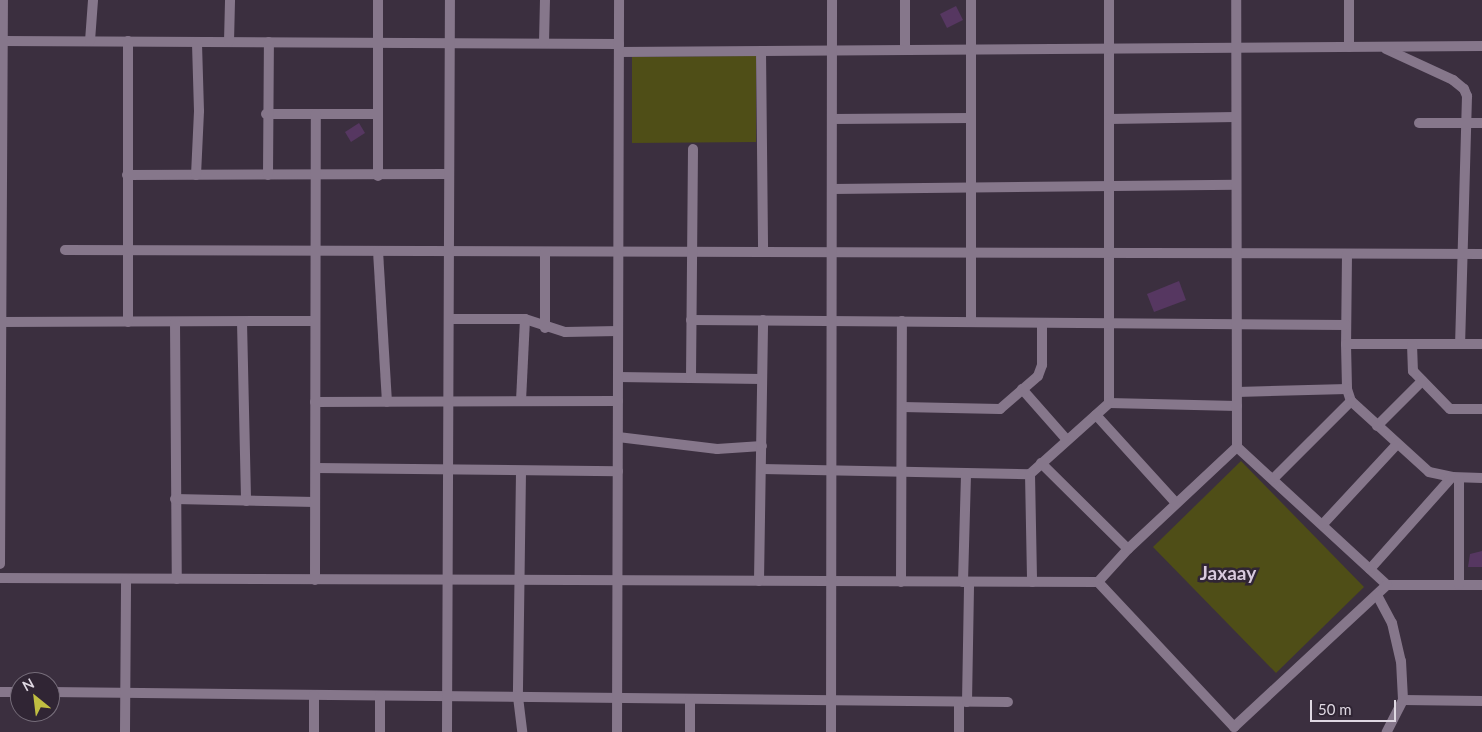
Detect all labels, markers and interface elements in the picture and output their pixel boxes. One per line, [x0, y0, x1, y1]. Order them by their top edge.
district label: Jaxaay [1200, 562, 1256, 584]
north arrow [10, 672, 60, 722]
text: N [19, 674, 37, 694]
scale bar [1312, 690, 1398, 722]
text: 50 m [1318, 700, 1352, 718]

